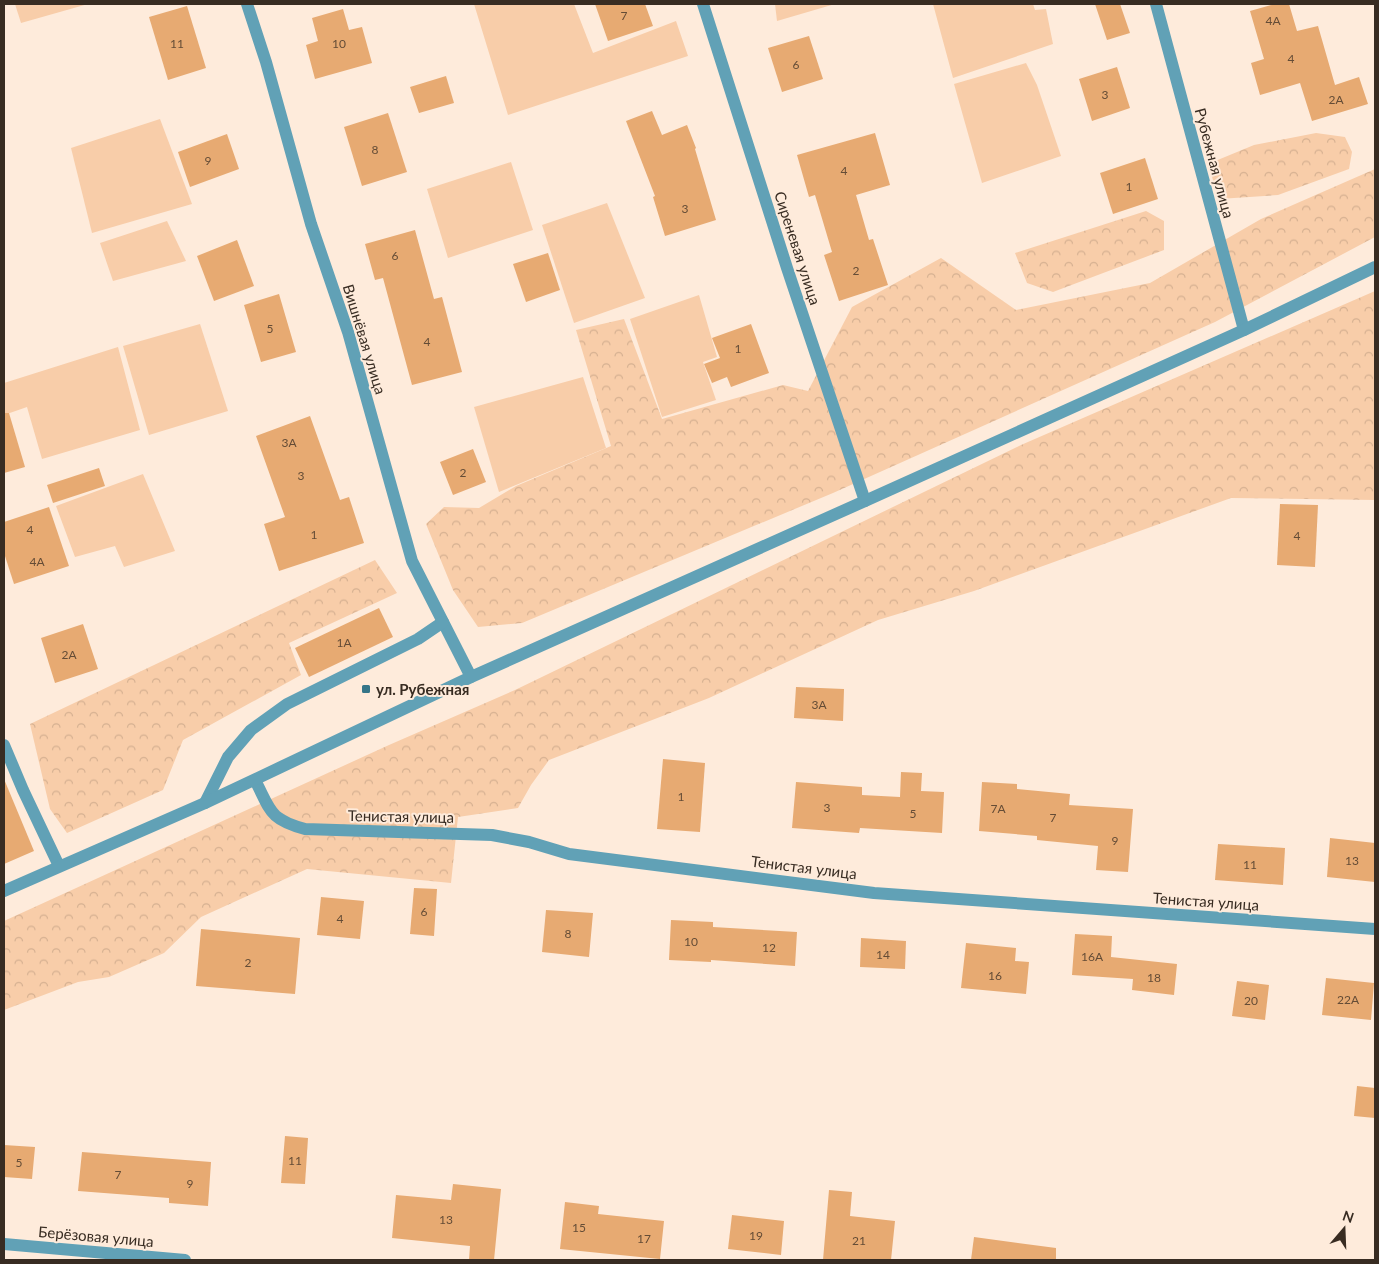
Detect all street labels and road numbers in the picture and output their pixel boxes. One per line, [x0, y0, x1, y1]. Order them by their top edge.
street label: Рубежная улица [1192, 106, 1238, 220]
street label: Сиреневая улица [771, 189, 825, 307]
street label: Вишнёвая улица [340, 282, 390, 396]
street label: Тенистая улица [348, 806, 454, 826]
street label: Тенистая улица [750, 852, 858, 882]
street label: Тенистая улица [1152, 888, 1260, 914]
street label: Берёзовая улица [38, 1222, 154, 1250]

